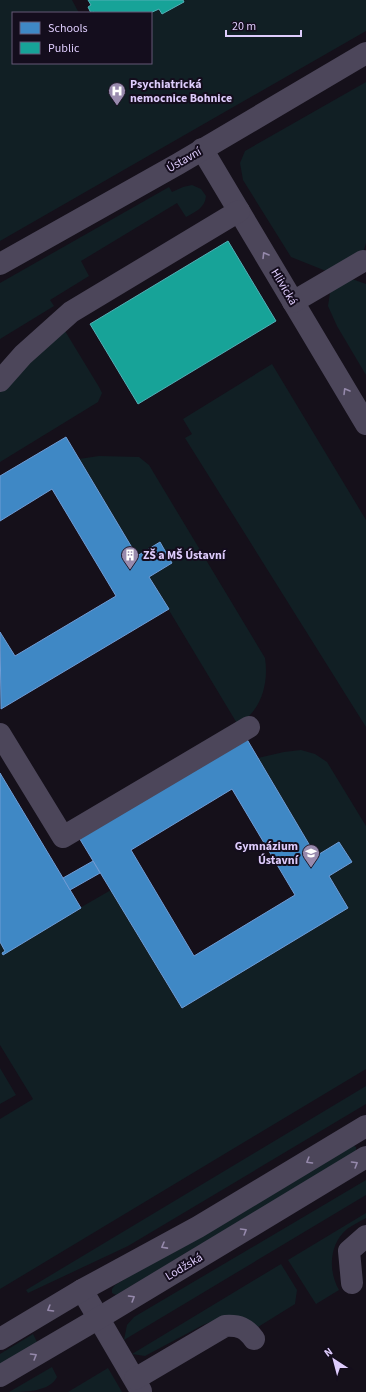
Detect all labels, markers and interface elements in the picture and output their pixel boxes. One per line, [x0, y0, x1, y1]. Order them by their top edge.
legend [12, 12, 152, 64]
scale bar [226, 12, 301, 38]
text: 20 m [232, 18, 256, 35]
text: Schools [48, 20, 88, 37]
text: Public [48, 40, 80, 57]
place label: Psychiatrická nemocnice Bohnice [130, 76, 232, 107]
hospital icon: Psychiatrická nemocnice Bohnice [107, 81, 127, 106]
street label: Ústavní [164, 143, 205, 177]
one-way arrow [262, 252, 270, 259]
street label: Hlivická [266, 266, 302, 308]
one-way arrow [343, 388, 351, 395]
building icon: ZŠ a MŠ Ústavní [120, 545, 140, 570]
place label: ZŠ a MŠ Ústavní [143, 547, 226, 564]
place label: Gymnázium Ústavní [235, 838, 299, 869]
school or university icon: Gymnázium Ústavní [301, 843, 321, 868]
one-way arrow [306, 1156, 313, 1163]
one-way arrow [351, 1161, 358, 1168]
one-way arrow [240, 1228, 247, 1236]
one-way arrow [161, 1241, 168, 1248]
street label: Lodžská [162, 1249, 206, 1285]
one-way arrow [128, 1296, 135, 1303]
one-way arrow [47, 1304, 54, 1312]
north arrow [314, 1340, 354, 1380]
text: N [321, 1344, 336, 1361]
one-way arrow [30, 1353, 37, 1361]

